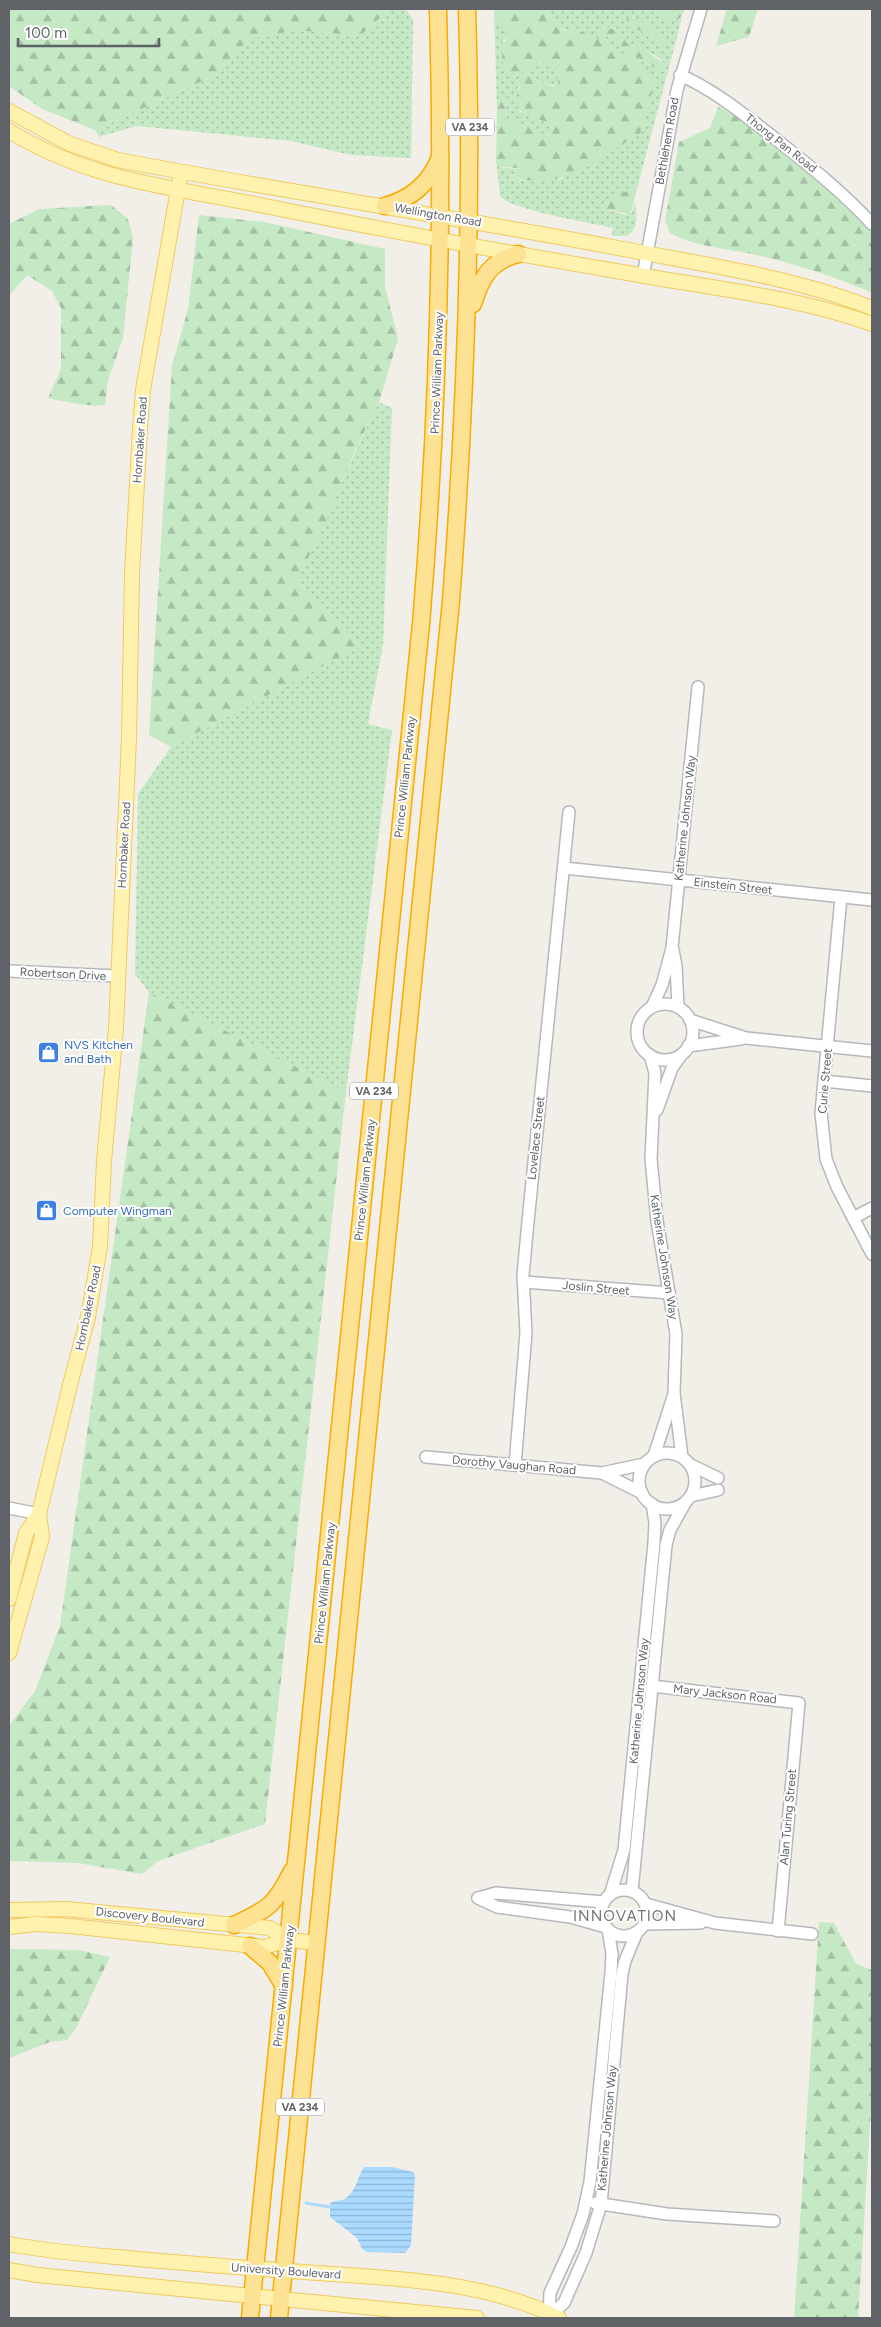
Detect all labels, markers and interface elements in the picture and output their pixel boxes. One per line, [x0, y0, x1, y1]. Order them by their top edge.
scale bar [18, 15, 159, 47]
text: 100 m [25, 24, 67, 42]
street label: Bethlehem Road [652, 96, 682, 186]
street label: Thong Pan Road [742, 111, 820, 175]
road number: VA 234 [446, 118, 494, 136]
street label: Wellington Road [393, 200, 483, 230]
street label: Prince William Parkway [428, 311, 446, 434]
street label: Hornbaker Road [130, 396, 150, 484]
street label: Prince William Parkway [392, 715, 418, 839]
street label: Katherine Johnson Way [671, 754, 699, 882]
street label: Hornbaker Road [115, 801, 133, 889]
street label: Einstein Street [693, 875, 774, 897]
street label: Robertson Drive [19, 965, 107, 983]
place label: NVS Kitchen and Bath [64, 1038, 133, 1066]
shop icon: NVS Kitchen and Bath [36, 1040, 60, 1064]
street label: Curie Street [815, 1047, 835, 1114]
road number: VA 234 [350, 1082, 398, 1100]
street label: Lovelace Street [525, 1095, 547, 1181]
street label: Prince William Parkway [352, 1118, 378, 1242]
street label: Katherine Johnson Way [647, 1194, 681, 1321]
shop icon: Computer Wingman [35, 1199, 59, 1223]
place label: Computer Wingman [63, 1204, 172, 1218]
street label: Hornbaker Road [72, 1264, 104, 1352]
street label: Joslin Street [562, 1278, 631, 1298]
street label: Dorothy Vaughan Road [451, 1453, 577, 1477]
street label: Prince William Parkway [312, 1521, 338, 1645]
street label: Katherine Johnson Way [627, 1637, 652, 1765]
street label: Mary Jackson Road [673, 1682, 777, 1706]
street label: Alan Turing Street [777, 1768, 799, 1866]
street label: Discovery Boulevard [95, 1904, 205, 1930]
district label: INNOVATION [573, 1907, 677, 1925]
street label: Prince William Parkway [271, 1924, 297, 2048]
street label: Katherine Johnson Way [595, 2064, 620, 2192]
road number: VA 234 [276, 2098, 324, 2116]
street label: University Boulevard [231, 2260, 341, 2282]

